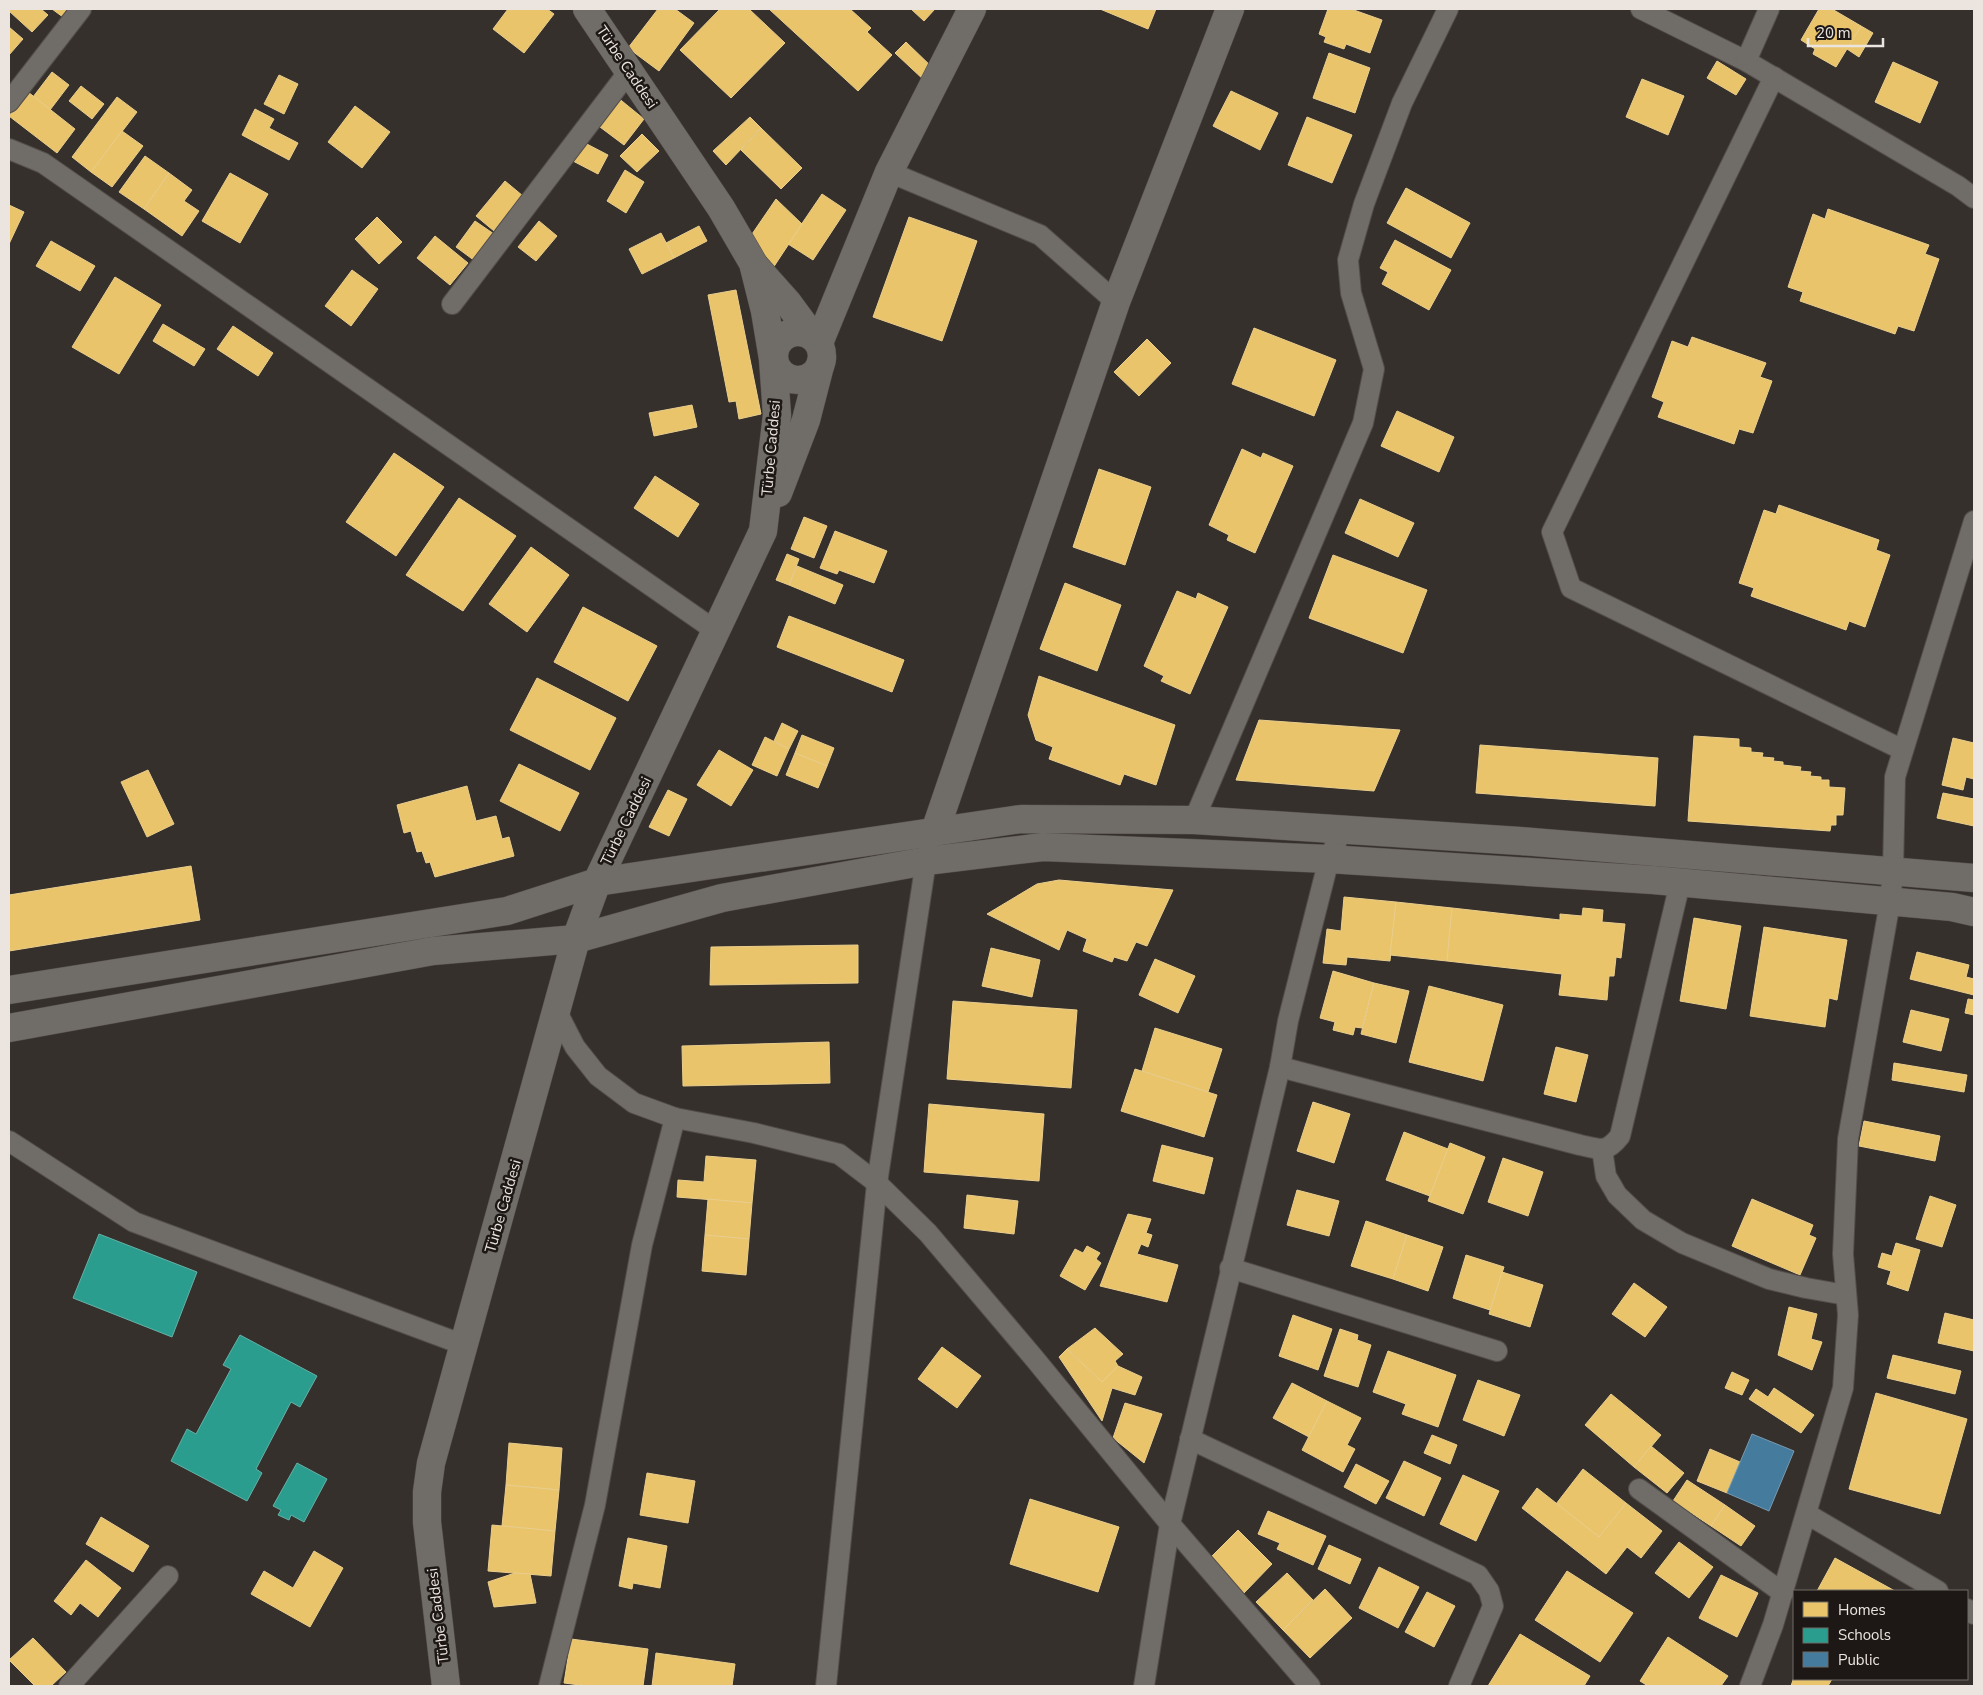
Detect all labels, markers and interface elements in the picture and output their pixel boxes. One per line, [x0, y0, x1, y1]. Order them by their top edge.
scale bar [1808, 15, 1883, 47]
street label: Türbe Caddesi [592, 21, 662, 113]
text: 20 m [1816, 23, 1851, 43]
street label: Türbe Caddesi [757, 399, 785, 497]
street label: Türbe Caddesi [596, 773, 656, 869]
street label: Türbe Caddesi [480, 1157, 526, 1255]
street label: Türbe Caddesi [422, 1567, 454, 1665]
legend [1793, 1590, 1968, 1680]
text: Homes [1838, 1600, 1886, 1620]
text: Schools [1838, 1625, 1891, 1645]
text: Public [1838, 1650, 1879, 1670]

